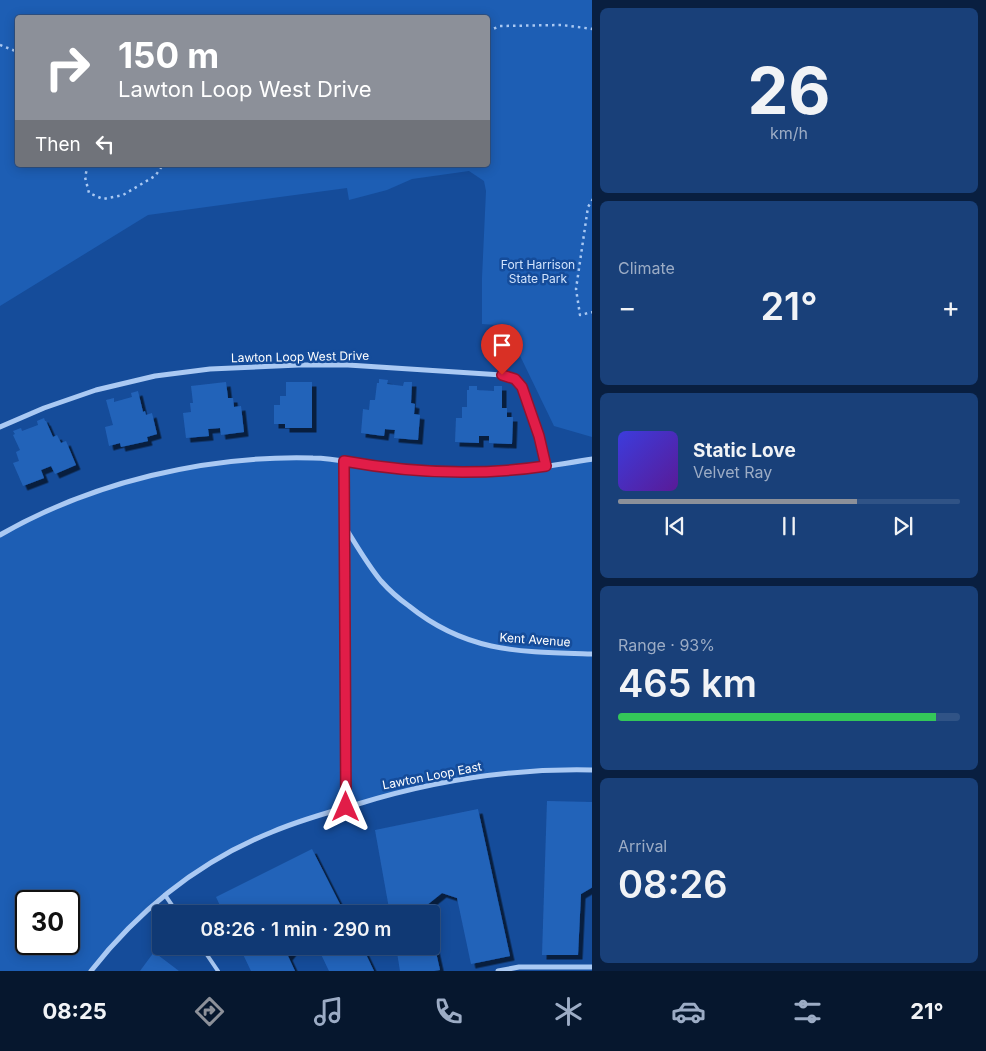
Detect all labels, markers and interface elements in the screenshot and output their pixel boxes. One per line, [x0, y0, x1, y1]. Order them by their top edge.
text: 150 m [118, 34, 219, 76]
icon: right [35, 35, 100, 100]
text: 26 [747, 51, 831, 130]
text: Lawton Loop West Drive [118, 76, 372, 102]
text: km/h [770, 123, 808, 143]
icon: left [91, 130, 119, 158]
text: Then [35, 133, 81, 156]
park label: Fort Harrison State Park [501, 257, 575, 286]
text: Climate [618, 258, 675, 278]
text: 21° [760, 283, 818, 329]
text: − [618, 290, 637, 324]
text: + [941, 290, 960, 324]
pin [481, 324, 523, 375]
icon: arrive [488, 331, 516, 359]
street label: Lawton Loop West Drive [231, 348, 369, 365]
text: Static Love [693, 439, 796, 462]
text: Velvet Ray [693, 462, 772, 482]
icon: previous [661, 512, 689, 540]
icon: pause [775, 512, 803, 540]
icon: next [889, 512, 917, 540]
street label: Kent Avenue [499, 630, 571, 649]
text: Range · 93% [618, 635, 715, 655]
text: 465 km [618, 660, 757, 706]
street label: Lawton Loop East [381, 759, 483, 792]
position arrow [319, 780, 371, 832]
text: Arrival [618, 836, 667, 856]
text: 08:26 [618, 861, 728, 907]
speed limit sign: 30 [15, 890, 80, 955]
text: 08:26 · 1 min · 290 m [201, 918, 391, 941]
icon: directions [192, 994, 227, 1029]
icon: music [311, 994, 346, 1029]
icon: phone [431, 994, 466, 1029]
icon: climate [551, 994, 586, 1029]
icon: car [671, 994, 706, 1029]
icon: filters [790, 994, 825, 1029]
text: 08:25 [42, 998, 107, 1024]
text: 21° [910, 998, 944, 1024]

